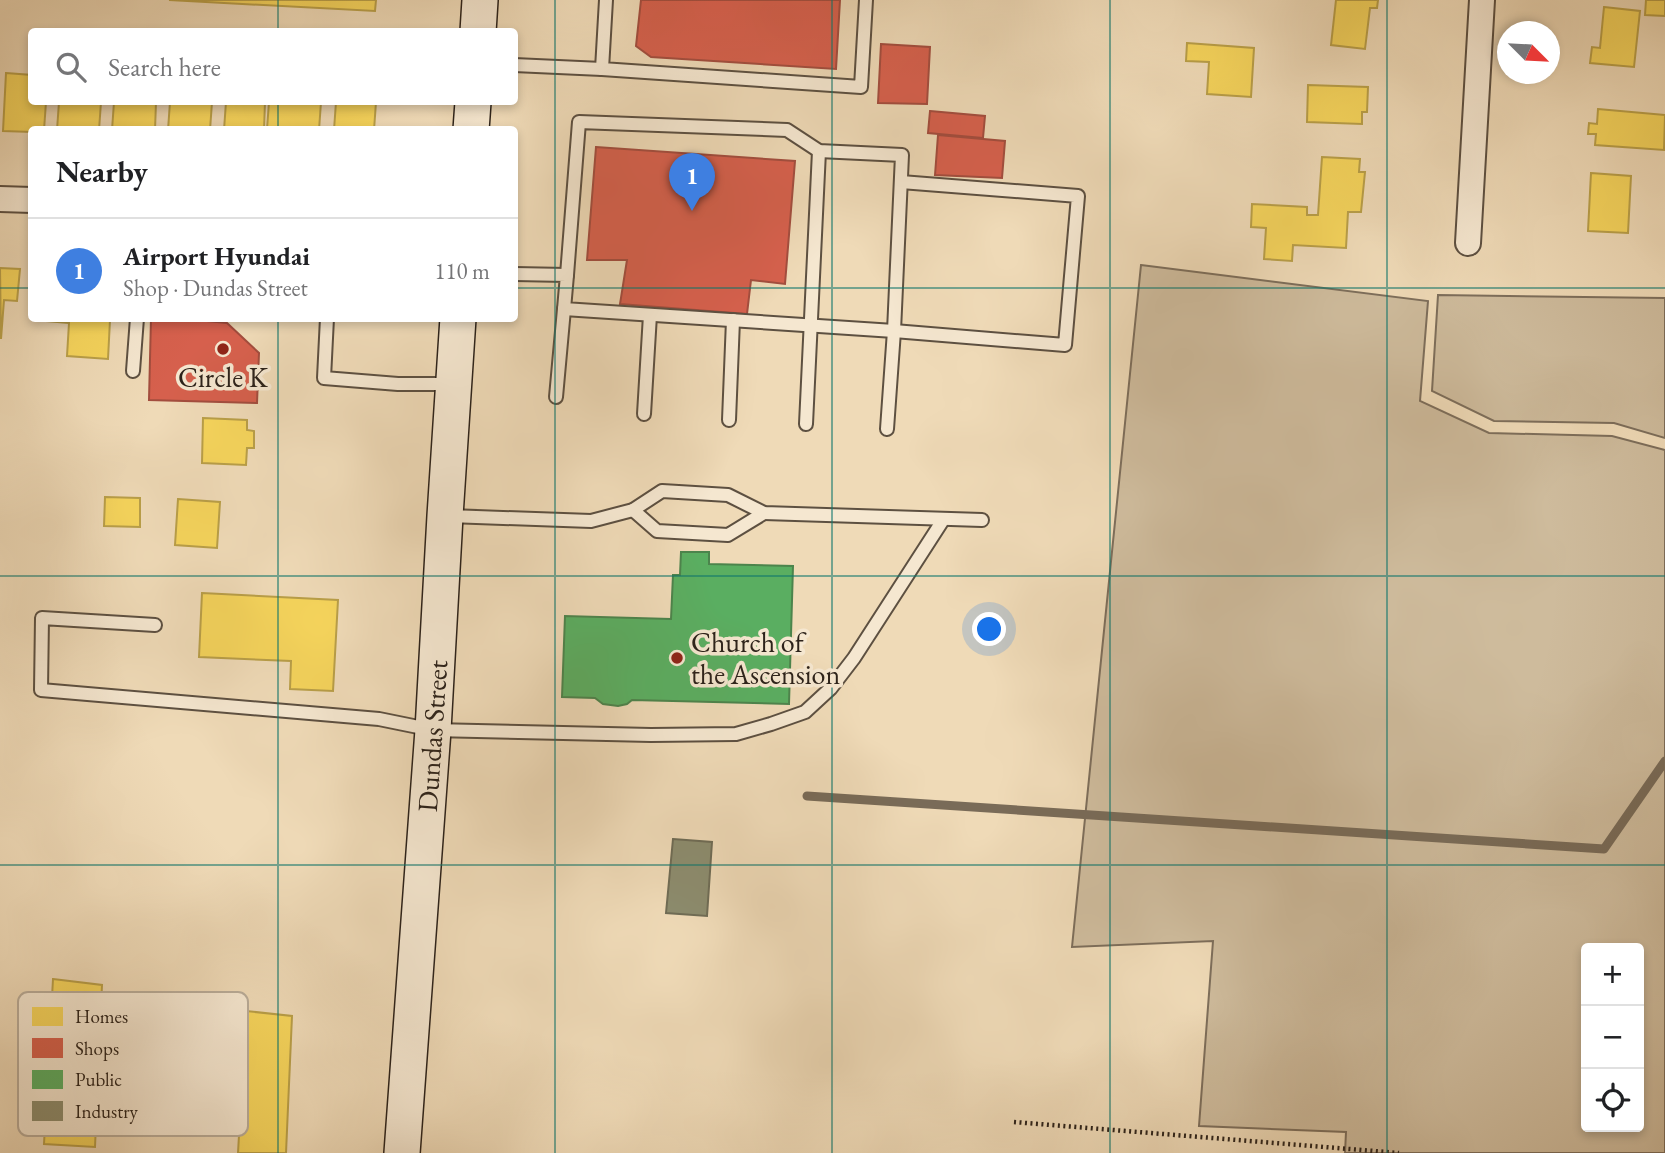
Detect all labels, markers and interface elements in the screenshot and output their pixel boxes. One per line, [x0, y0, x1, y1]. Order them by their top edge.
north arrow [1497, 21, 1560, 84]
search box [28, 28, 518, 105]
icon: search [52, 48, 90, 86]
text: Search here [108, 50, 221, 84]
text: Nearby [56, 152, 148, 191]
pin: 1 [669, 153, 715, 211]
text: Airport Hyundai [123, 239, 310, 273]
text: 1 [73, 256, 85, 286]
text: 110 m [434, 256, 490, 286]
text: Shop · Dundas Street [123, 273, 308, 303]
marker: Circle K [215, 341, 231, 357]
place label: Circle K [178, 359, 269, 395]
your location [972, 612, 1006, 646]
place label: Church of the Ascension [691, 624, 840, 692]
marker: Church of the Ascension [669, 650, 685, 666]
street label: Dundas Street [409, 659, 455, 813]
map controls [1581, 943, 1644, 1132]
button: + [1581, 943, 1644, 1006]
legend [18, 992, 248, 1136]
text: Homes [75, 1004, 128, 1029]
button: − [1581, 1006, 1644, 1069]
text: Shops [75, 1036, 119, 1061]
text: Public [75, 1067, 122, 1092]
button: locate [1581, 1069, 1644, 1132]
text: Industry [75, 1099, 139, 1124]

